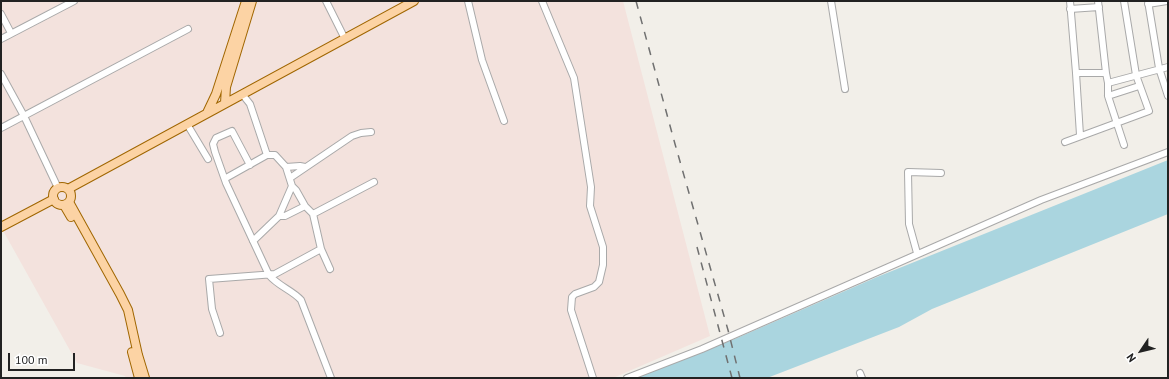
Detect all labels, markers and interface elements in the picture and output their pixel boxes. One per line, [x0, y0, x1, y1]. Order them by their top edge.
north arrow [1121, 331, 1161, 371]
scale bar [10, 345, 77, 371]
text: N [1123, 351, 1139, 365]
text: 100 m [15, 352, 48, 367]

